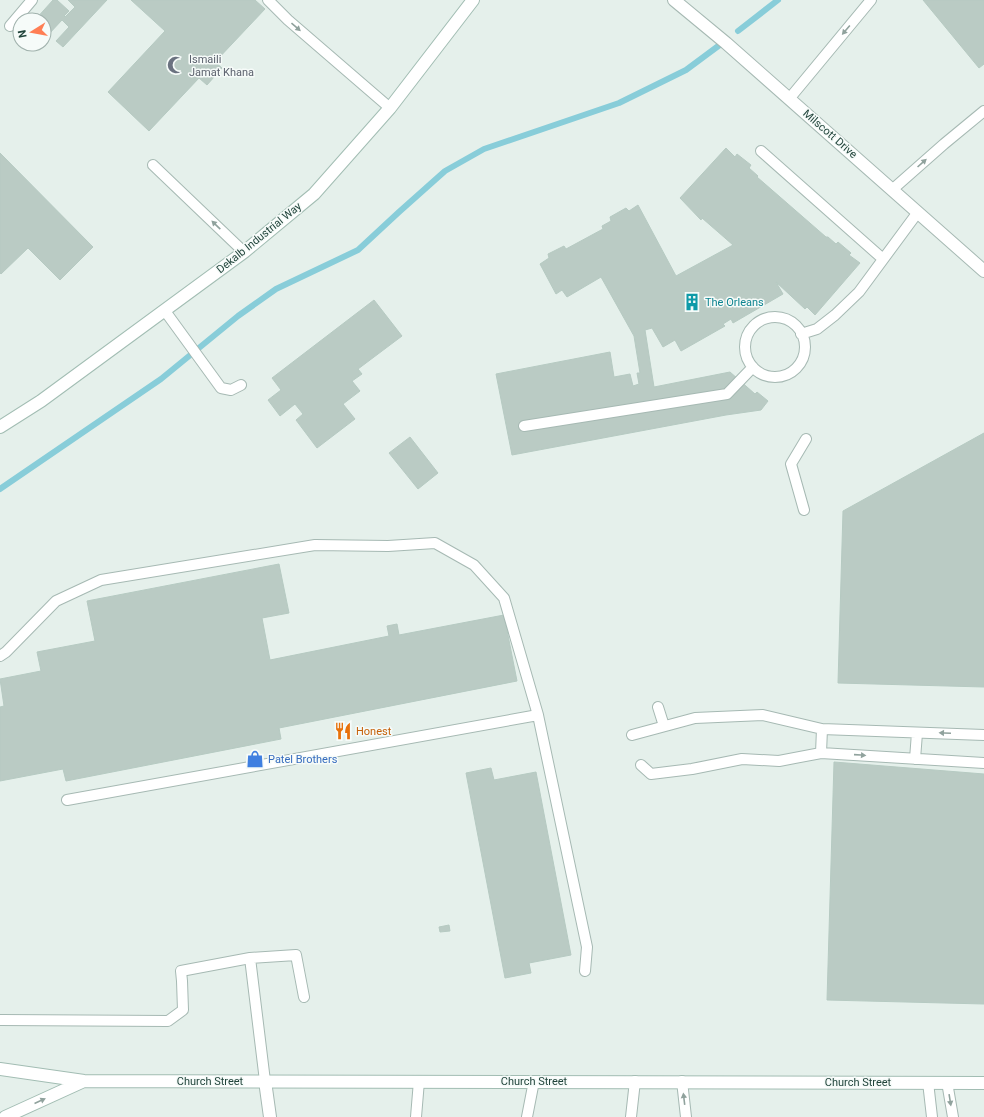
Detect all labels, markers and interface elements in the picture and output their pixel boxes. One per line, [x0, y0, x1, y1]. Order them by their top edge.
north arrow [12, 12, 52, 52]
one-way arrow [291, 22, 301, 31]
one-way arrow [841, 25, 850, 35]
text: N [16, 29, 30, 39]
place label: Ismaili Jamat Khana [189, 53, 254, 79]
mosque icon: Ismaili Jamat Khana [166, 55, 186, 75]
street label: Milscott Drive [800, 107, 860, 161]
one-way arrow [917, 159, 927, 168]
street label: Dekalb Industrial Way [214, 199, 305, 276]
one-way arrow [211, 220, 221, 230]
building icon: The Orleans [682, 292, 702, 312]
place label: The Orleans [705, 296, 764, 309]
restaurant icon: Honest [333, 721, 353, 741]
place label: Honest [356, 725, 392, 738]
one-way arrow [939, 730, 951, 737]
shop icon: Patel Brothers [245, 749, 265, 769]
one-way arrow [854, 752, 866, 759]
place label: Patel Brothers [268, 753, 338, 766]
street label: Church Street [177, 1075, 244, 1088]
street label: Church Street [501, 1075, 568, 1088]
street label: Church Street [825, 1076, 892, 1089]
one-way arrow [681, 1093, 687, 1105]
one-way arrow [947, 1093, 953, 1106]
one-way arrow [35, 1098, 46, 1104]

